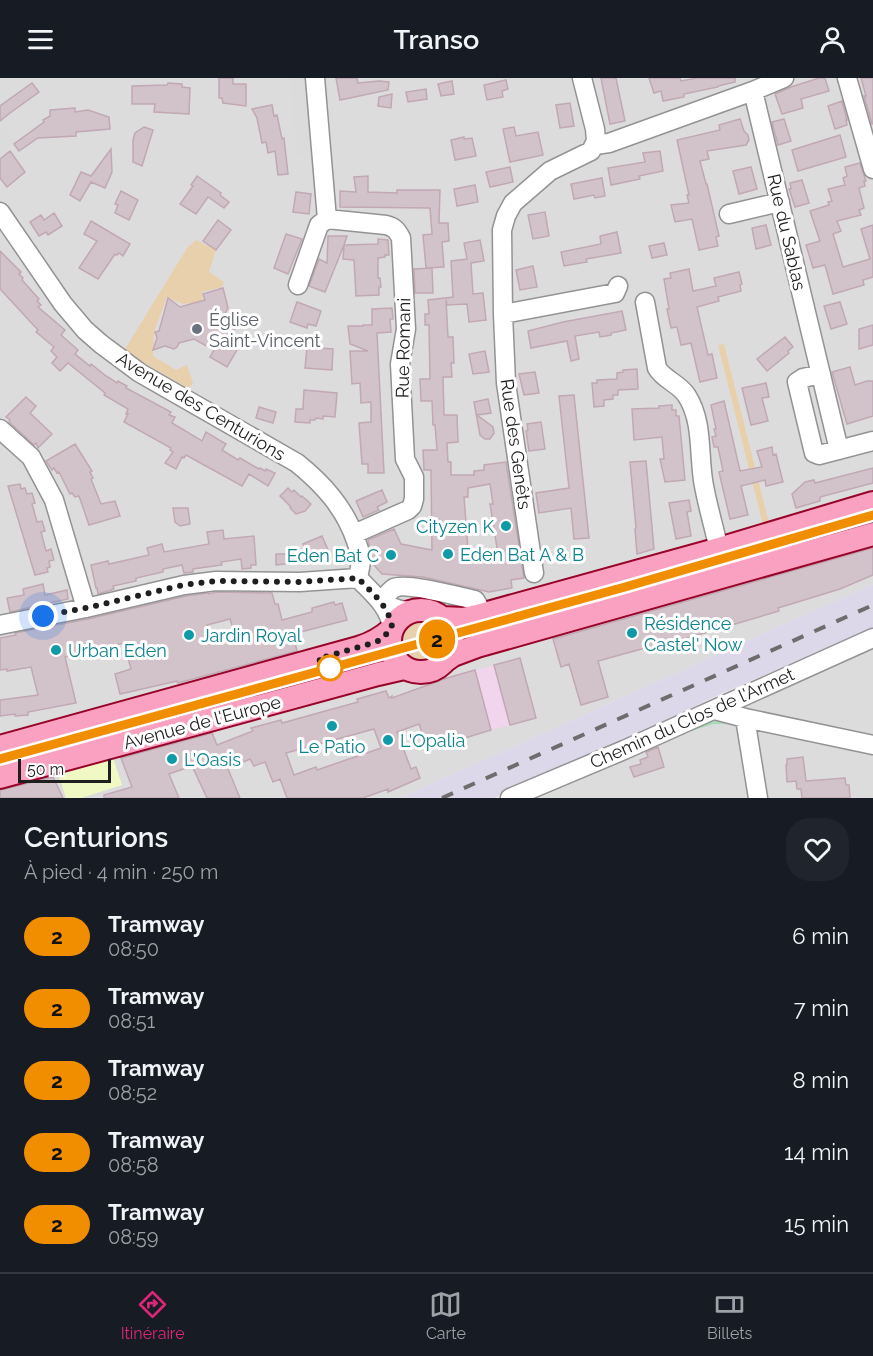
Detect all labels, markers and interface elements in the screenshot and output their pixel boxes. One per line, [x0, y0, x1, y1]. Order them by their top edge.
icon: menu [24, 23, 57, 56]
icon: person [816, 23, 849, 56]
text: Transo [394, 24, 479, 55]
street label: Rue du Sablas [763, 172, 811, 293]
street label: Rue Romani [392, 298, 414, 398]
place label: Église Saint-Vincent [209, 308, 320, 351]
marker: Église Saint-Vincent [190, 322, 204, 336]
street label: Avenue des Centurions [113, 347, 289, 465]
street label: Rue des Genêts [496, 377, 536, 511]
place label: Cityzen K [416, 516, 494, 537]
marker: Cityzen K [499, 519, 513, 533]
place label: Eden Bat A & B [460, 544, 584, 565]
place label: Eden Bat C [287, 545, 379, 566]
marker: Eden Bat A & B [441, 547, 455, 561]
marker: Eden Bat C [384, 548, 398, 562]
your location [28, 601, 58, 631]
place label: Résidence Castel' Now [644, 613, 743, 655]
line badge: 2 [418, 620, 456, 658]
place label: Jardin Royal [201, 625, 302, 646]
marker: Résidence Castel' Now [625, 626, 639, 640]
text: 2 [431, 627, 443, 652]
marker: Jardin Royal [182, 628, 196, 642]
place label: Urban Eden [68, 640, 167, 661]
marker: Urban Eden [49, 643, 63, 657]
unlabelled marker [317, 655, 343, 681]
street label: Chemin du Clos de l'Armet [587, 663, 797, 773]
street label: Avenue de l'Europe [121, 691, 283, 753]
marker: Le Patio [325, 719, 339, 733]
place label: L'Opalia [400, 730, 465, 751]
marker: L'Opalia [381, 733, 395, 747]
place label: Le Patio [299, 736, 366, 757]
place label: L'Oasis [184, 749, 241, 770]
marker: L'Oasis [165, 752, 179, 766]
scale bar [18, 756, 111, 784]
text: 50 m [27, 760, 64, 779]
button: heart [786, 818, 849, 881]
text: Centurions [24, 821, 168, 854]
text: À pied · 4 min · 250 m [24, 860, 218, 884]
text: Tramway [108, 911, 204, 937]
text: 6 min [792, 923, 849, 949]
text: 2 [51, 924, 63, 949]
text: 08:50 [108, 937, 159, 961]
text: Tramway [108, 983, 204, 1009]
text: 7 min [794, 995, 849, 1021]
text: 2 [51, 996, 63, 1021]
text: 08:51 [108, 1009, 155, 1033]
text: Tramway [108, 1055, 204, 1081]
text: 8 min [793, 1067, 849, 1093]
text: 2 [51, 1068, 63, 1093]
text: 08:52 [108, 1081, 157, 1105]
text: Tramway [108, 1127, 204, 1153]
text: 14 min [784, 1139, 849, 1165]
text: 2 [51, 1140, 63, 1165]
text: 08:58 [108, 1153, 159, 1177]
text: Tramway [108, 1199, 204, 1225]
text: 15 min [784, 1211, 849, 1237]
text: 2 [51, 1212, 63, 1237]
text: 08:59 [108, 1225, 158, 1249]
tab: Itinéraire [121, 1288, 185, 1343]
tab: Carte [426, 1288, 466, 1343]
tab: Billets [707, 1288, 752, 1343]

